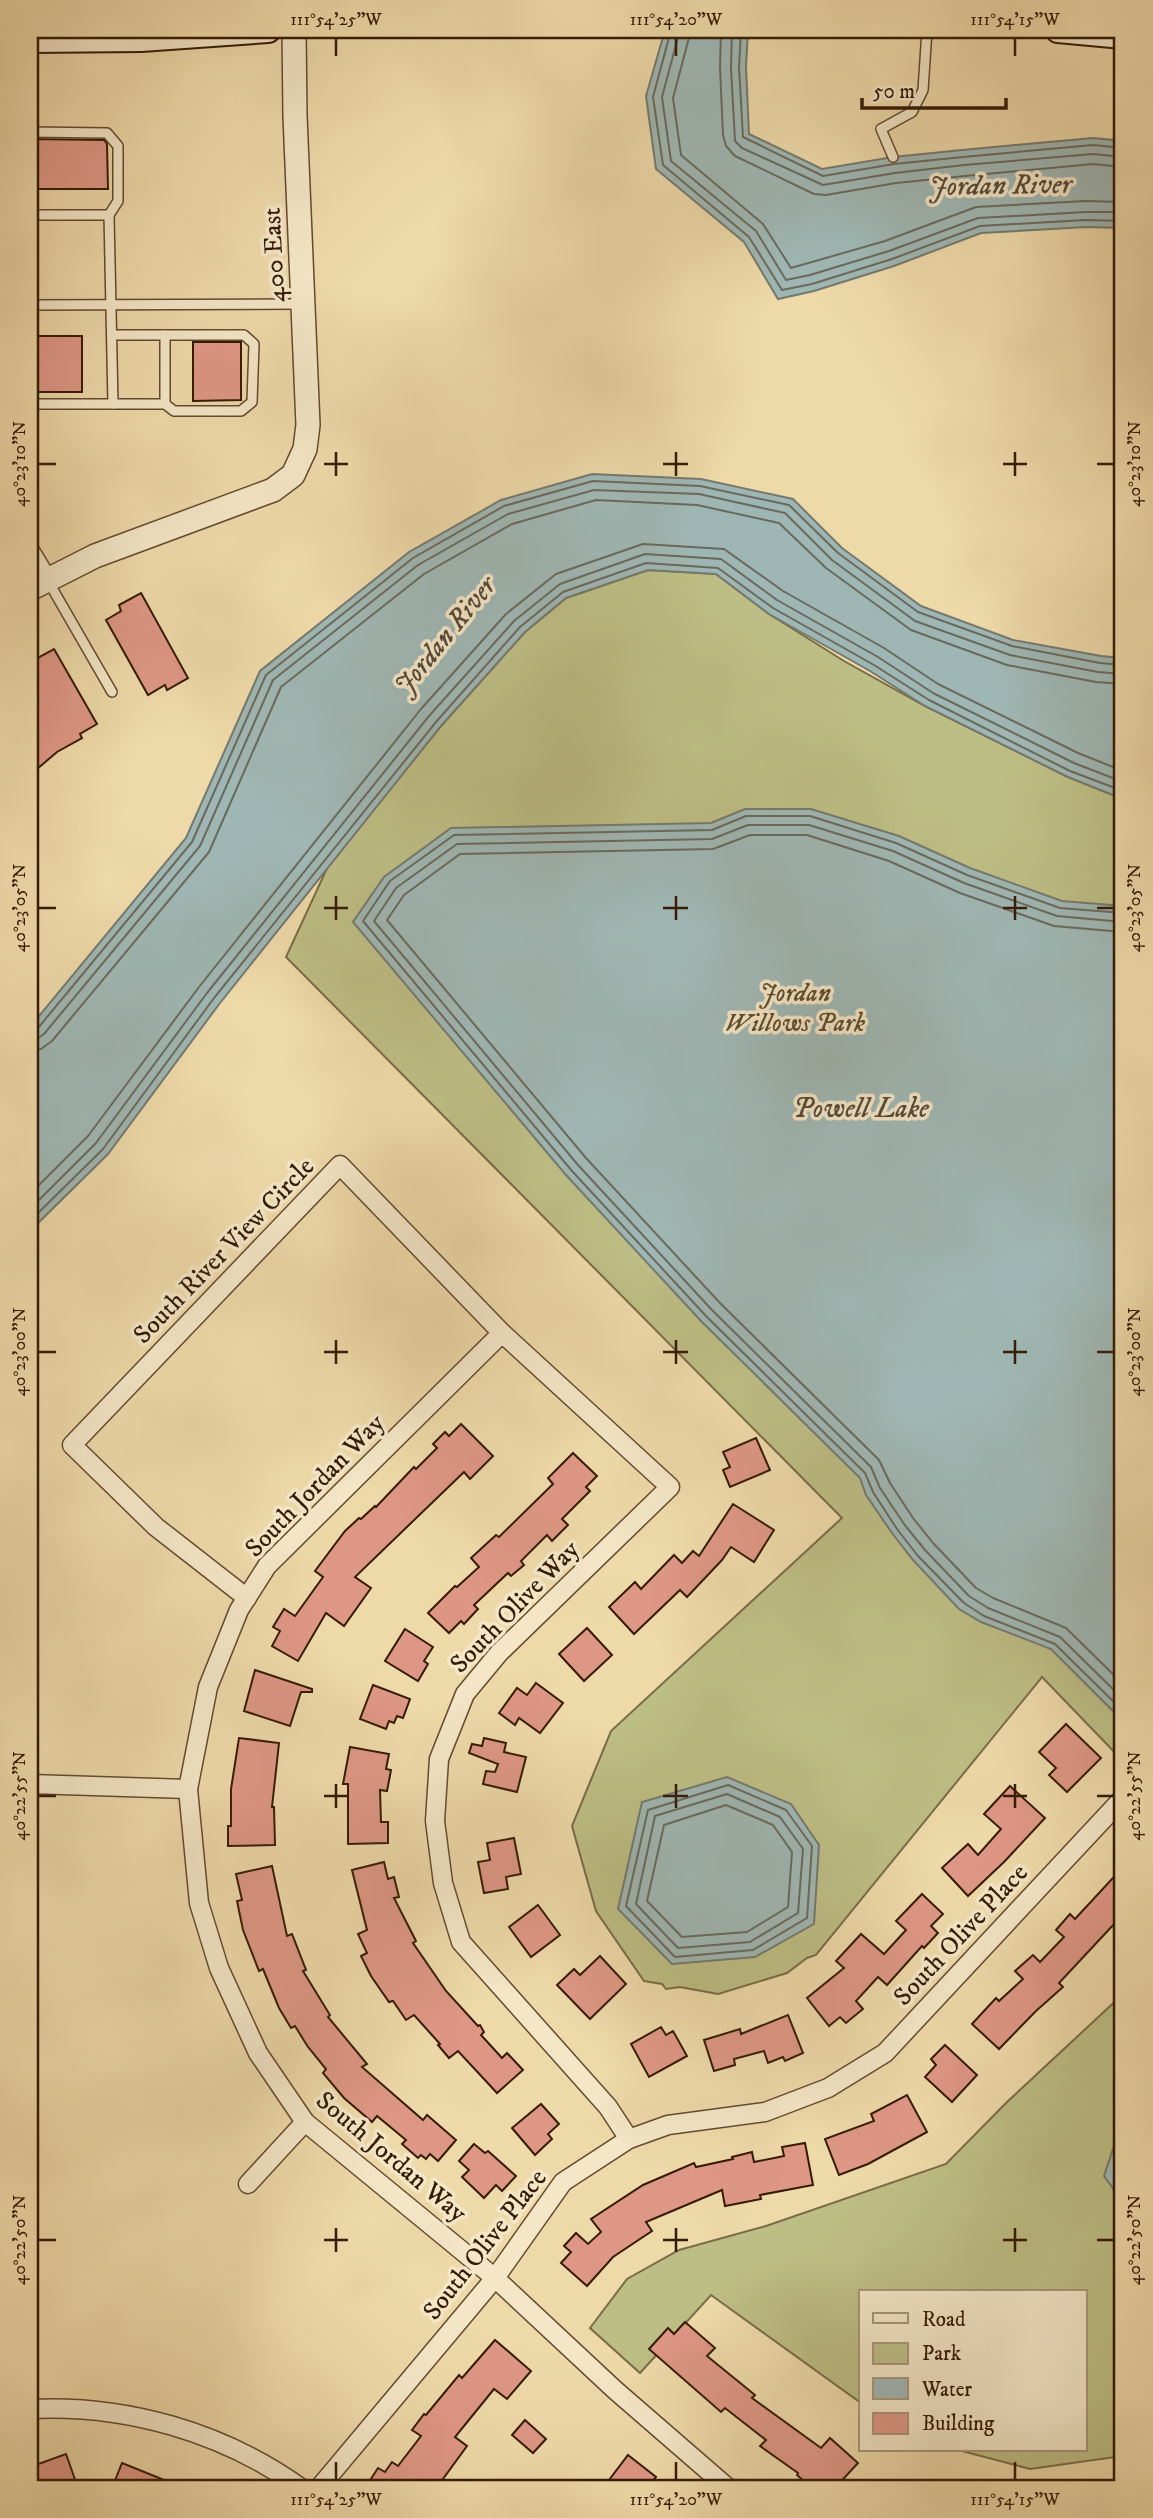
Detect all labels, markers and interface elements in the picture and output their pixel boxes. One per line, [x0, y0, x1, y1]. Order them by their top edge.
text: 111°54'25"W [290, 9, 382, 31]
text: 111°54'20"W [630, 9, 723, 31]
text: 111°54'15"W [970, 9, 1060, 31]
scale bar [862, 66, 1006, 110]
text: 50 m [873, 79, 915, 105]
water label: Jordan River [928, 167, 1074, 204]
street label: 400 East [256, 207, 293, 303]
text: 40°23'10"N [9, 421, 31, 507]
text: 40°23'10"N [1124, 421, 1146, 507]
water label: Jordan River [387, 568, 505, 703]
text: 40°23'05"N [9, 864, 31, 952]
text: 40°23'05"N [1124, 864, 1146, 952]
park label: Jordan Willows Park [725, 977, 865, 1040]
water label: Powell Lake [793, 1091, 930, 1126]
street label: South River View Circle [126, 1151, 322, 1351]
text: 40°23'00"N [9, 1307, 31, 1397]
text: 40°23'00"N [1124, 1307, 1146, 1397]
street label: South Jordan Way [238, 1407, 392, 1565]
street label: South Olive Way [443, 1533, 587, 1680]
text: 40°22'55"N [9, 1751, 31, 1841]
text: 40°22'55"N [1124, 1751, 1146, 1841]
street label: South Olive Place [887, 1857, 1035, 2013]
street label: South Jordan Way [309, 2084, 474, 2230]
street label: South Olive Place [416, 2163, 554, 2327]
text: 40°22'50"N [9, 2195, 31, 2285]
text: 40°22'50"N [1124, 2195, 1146, 2285]
legend [859, 2290, 1086, 2452]
text: Road [922, 2307, 966, 2333]
text: Park [922, 2341, 962, 2367]
text: Water [921, 2377, 972, 2403]
text: Building [922, 2411, 995, 2437]
text: 111°54'25"W [290, 2489, 382, 2511]
text: 111°54'20"W [630, 2489, 723, 2511]
text: 111°54'15"W [970, 2489, 1060, 2511]

